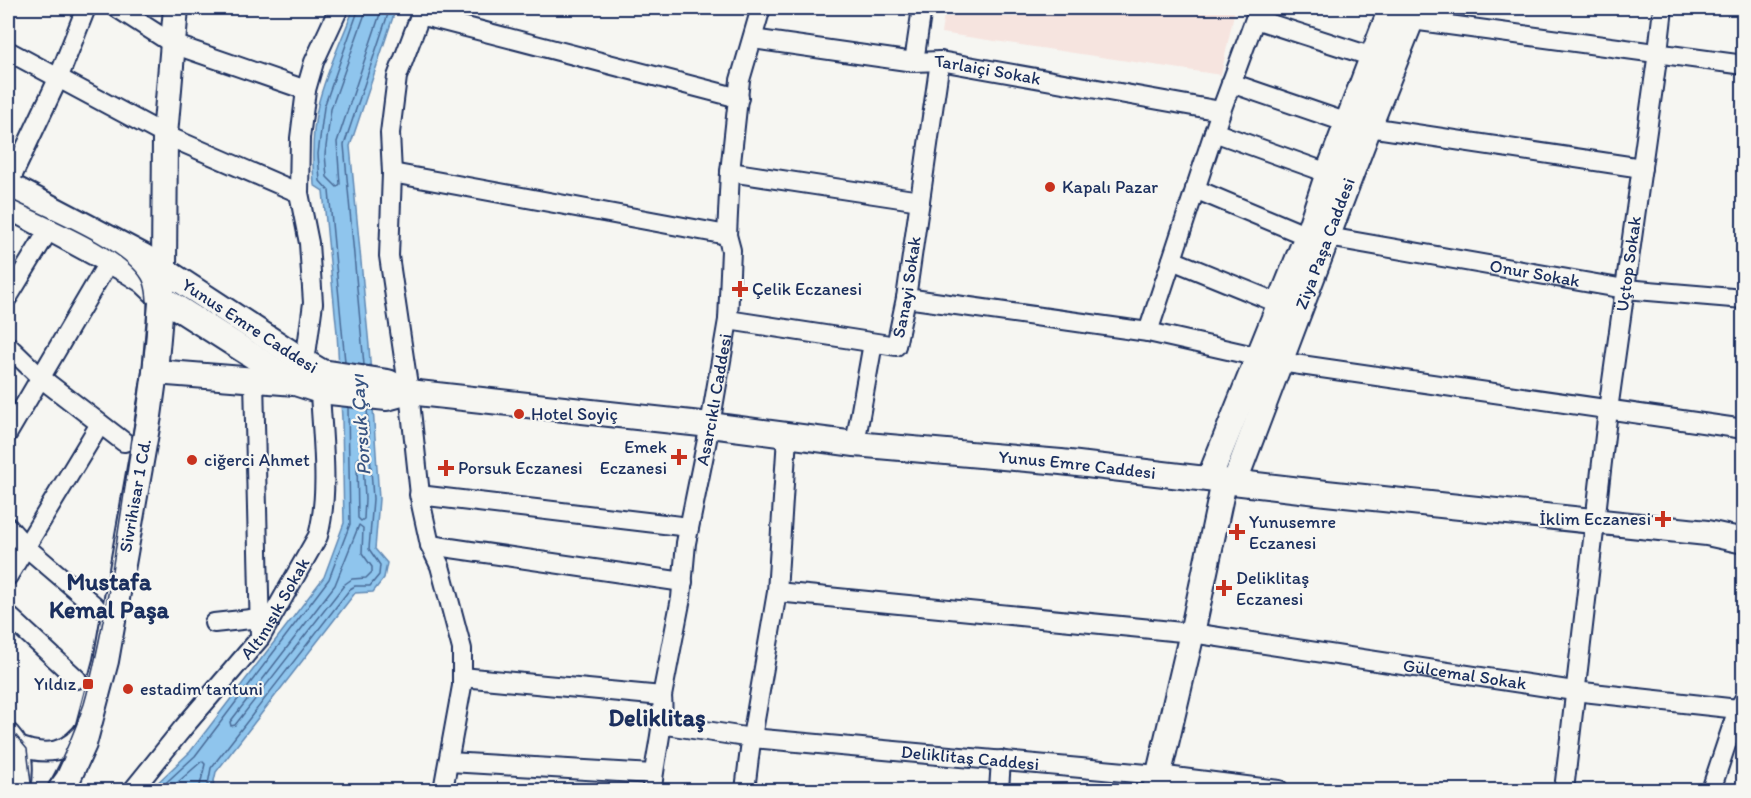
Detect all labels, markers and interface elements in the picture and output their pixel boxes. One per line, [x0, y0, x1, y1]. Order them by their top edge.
street label: Tarlaiçi Sokak [934, 50, 1043, 90]
street label: Ziya Paşa Caddesi [1290, 175, 1360, 312]
place label: Kapalı Pazar [1062, 176, 1158, 198]
marker: Kapalı Pazar [1043, 180, 1057, 194]
street label: Üçtop Sokak [1611, 214, 1646, 313]
street label: Sanayi Sokak [887, 234, 926, 340]
street label: Onur Sokak [1488, 255, 1582, 292]
street label: Yunus Emre Caddesi [177, 273, 322, 378]
place label: Çelik Eczanesi [752, 278, 862, 300]
marker: Çelik Eczanesi [733, 282, 747, 296]
street label: Asarcıklı Caddesi [691, 332, 736, 467]
water label: Porsuk Çayı [344, 373, 376, 476]
place label: Hotel Soyiç [531, 403, 618, 425]
marker: Hotel Soyiç [512, 407, 526, 421]
place label: Emek Eczanesi [600, 436, 667, 479]
street label: Sivrihisar 1 Cd. [114, 437, 156, 554]
street label: Yunus Emre Caddesi [997, 446, 1157, 484]
place label: ciğerci Ahmet [204, 449, 310, 471]
marker: Emek Eczanesi [672, 450, 686, 464]
marker: ciğerci Ahmet [185, 453, 199, 467]
place label: Porsuk Eczanesi [458, 457, 583, 479]
marker: Porsuk Eczanesi [439, 461, 453, 475]
place label: İklim Eczanesi [1539, 508, 1651, 530]
place label: Yunusemre Eczanesi [1249, 511, 1336, 554]
marker: İklim Eczanesi [1656, 512, 1670, 526]
marker: Yunusemre Eczanesi [1230, 525, 1244, 539]
street label: Altınışık Sokak [236, 553, 315, 664]
district label: Mustafa Kemal Paşa [49, 567, 170, 625]
place label: Deliklitaş Eczanesi [1236, 567, 1309, 610]
marker: Deliklitaş Eczanesi [1217, 581, 1231, 595]
street label: Gülcemal Sokak [1402, 654, 1529, 695]
place label: Yıldız [34, 673, 77, 695]
marker: Yıldız [81, 677, 95, 691]
place label: estadim tantuni [140, 678, 263, 700]
marker: estadim tantuni [121, 682, 135, 696]
district label: Deliklitaş [608, 703, 706, 733]
street label: Deliklitaş Caddesi [900, 741, 1040, 775]

